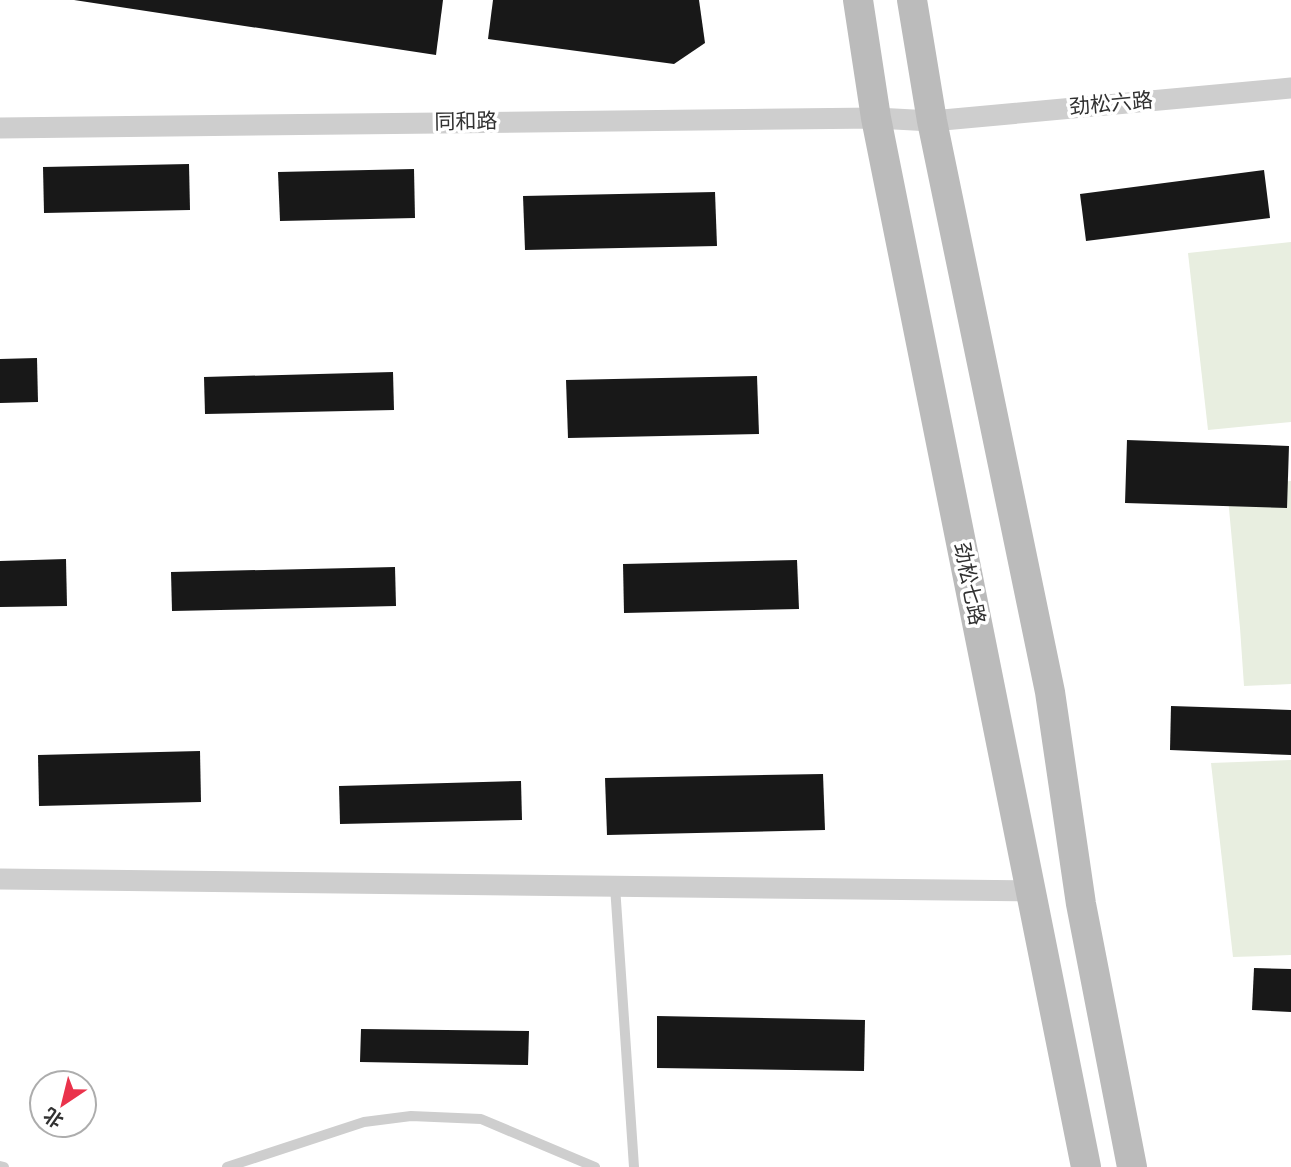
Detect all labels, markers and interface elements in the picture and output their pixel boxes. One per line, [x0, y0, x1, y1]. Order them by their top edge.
street label: 劲松六路 [1068, 88, 1154, 120]
street label: 同和路 [434, 109, 498, 135]
street label: 劲松七路 [949, 540, 989, 628]
north arrow [28, 1069, 98, 1139]
text: 北 [40, 1103, 68, 1132]

